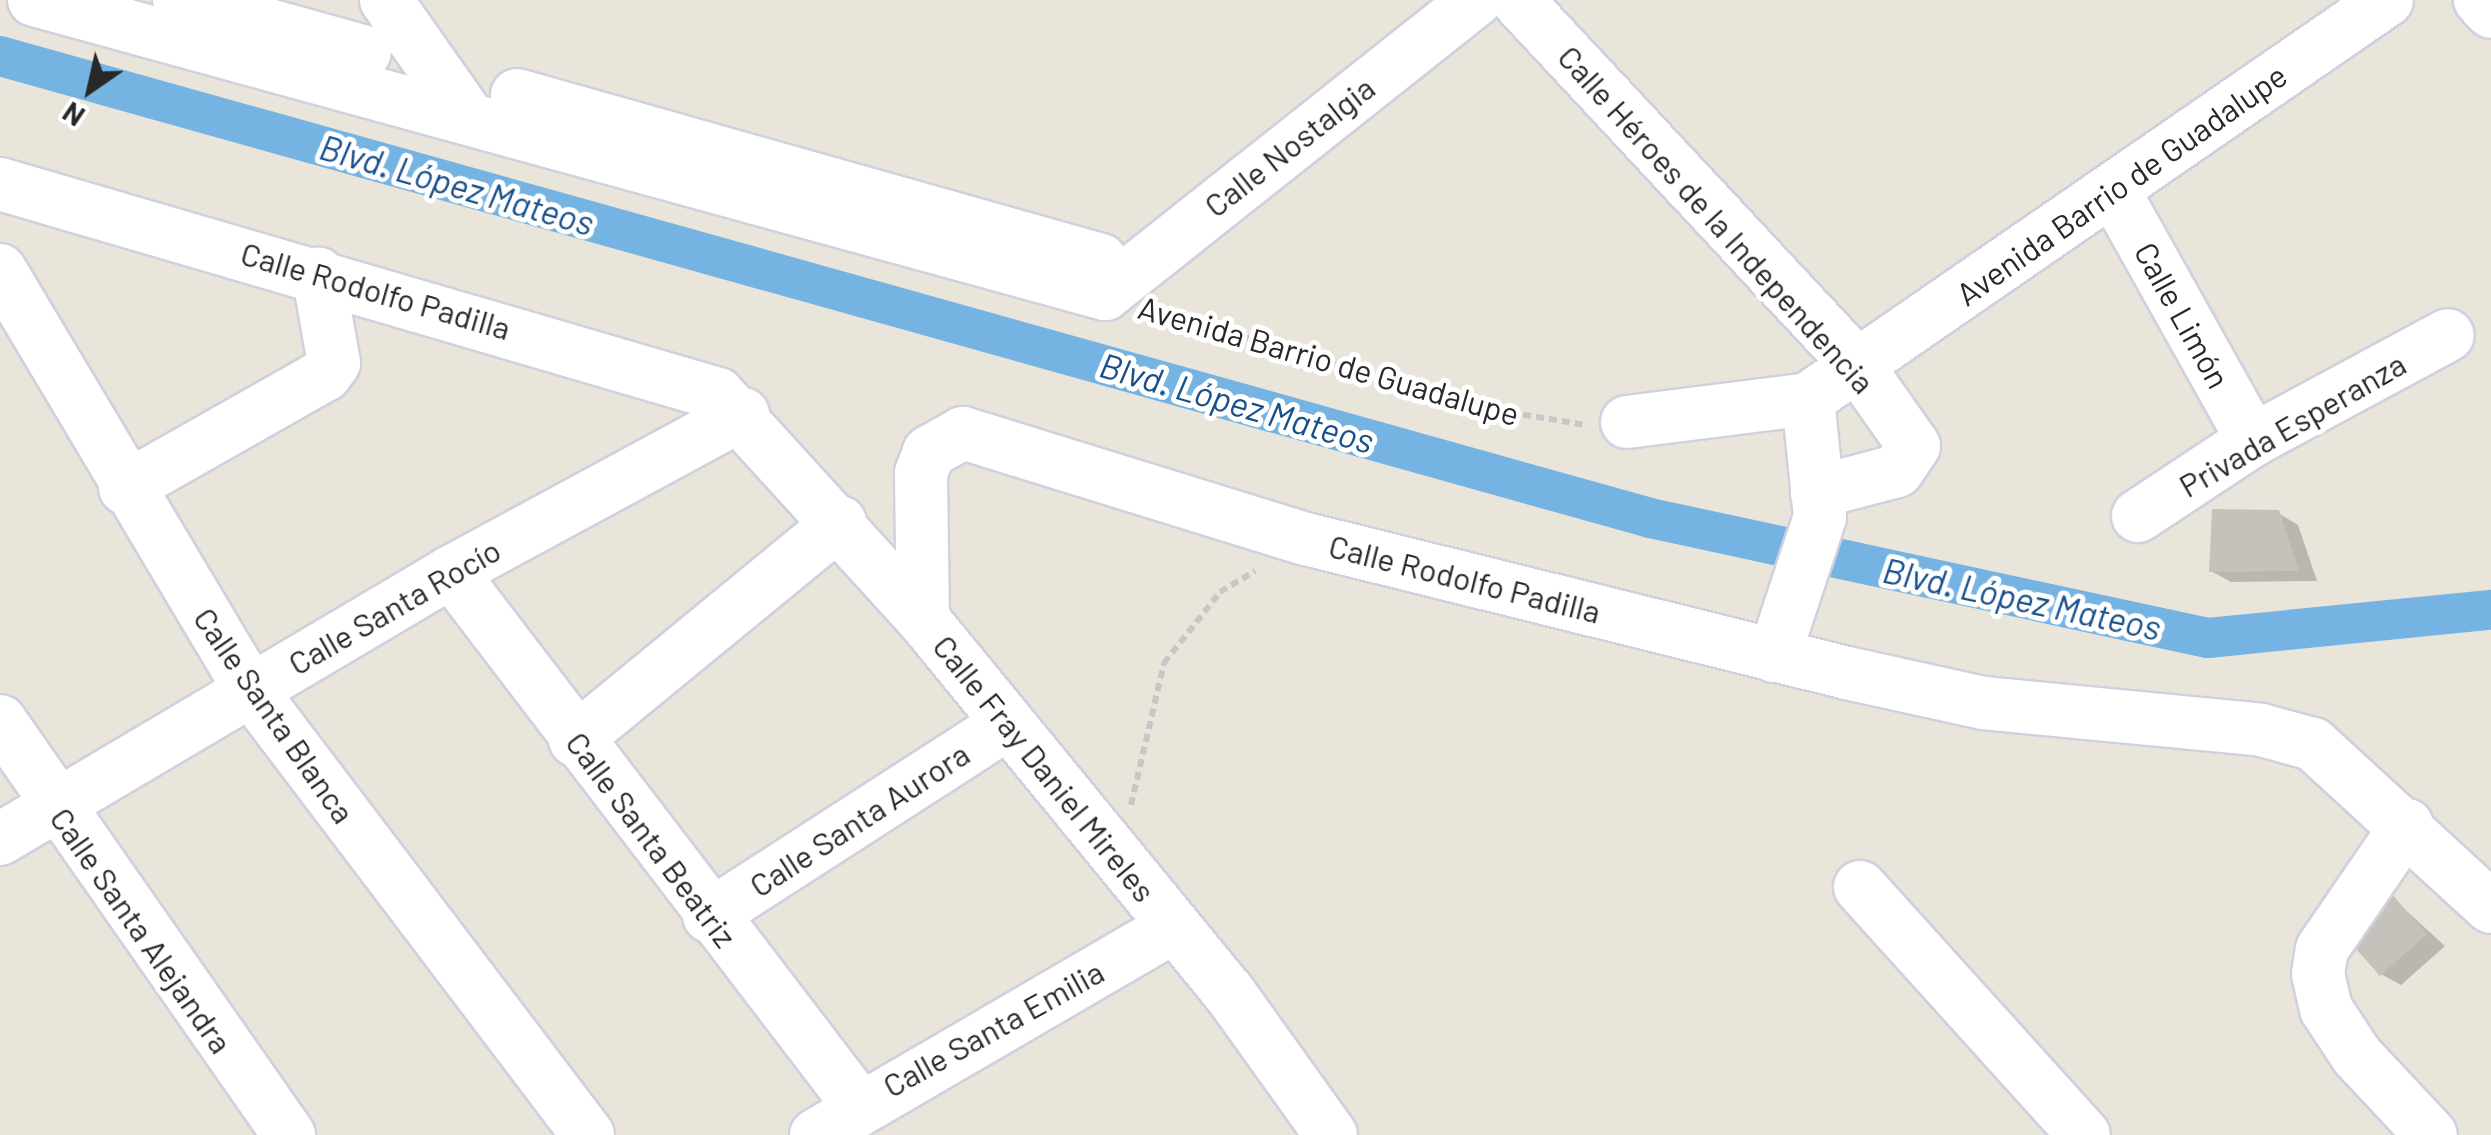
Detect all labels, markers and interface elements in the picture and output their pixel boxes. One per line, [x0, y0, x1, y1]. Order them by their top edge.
street label: Calle Héroes de la Independencia [1551, 37, 1883, 401]
north arrow [40, 40, 140, 140]
street label: Avenida Barrio de Guadalupe [1949, 55, 2293, 313]
street label: Calle Nostalgia [1196, 68, 1382, 224]
text: N [56, 96, 90, 134]
water label: Blvd. López Mateos [315, 125, 599, 243]
street label: Calle Rodolfo Padilla [237, 233, 515, 347]
street label: Calle Limón [2127, 235, 2239, 395]
street label: Avenida Barrio de Guadalupe [1134, 287, 1524, 433]
water label: Blvd. López Mateos [1095, 343, 1379, 461]
street label: Privada Esperanza [2172, 344, 2412, 504]
street label: Calle Rodolfo Padilla [1325, 526, 1605, 630]
street label: Calle Santa Rocío [281, 530, 507, 682]
water label: Blvd. López Mateos [1879, 548, 2165, 648]
street label: Calle Santa Blanca [186, 600, 364, 830]
street label: Calle Fray Daniel Mireles [926, 627, 1164, 909]
street label: Calle Santa Beatriz [559, 724, 745, 954]
street label: Calle Santa Aurora [742, 734, 976, 904]
street label: Calle Santa Alejandra [43, 800, 241, 1060]
street label: Calle Santa Emilia [876, 952, 1110, 1104]

